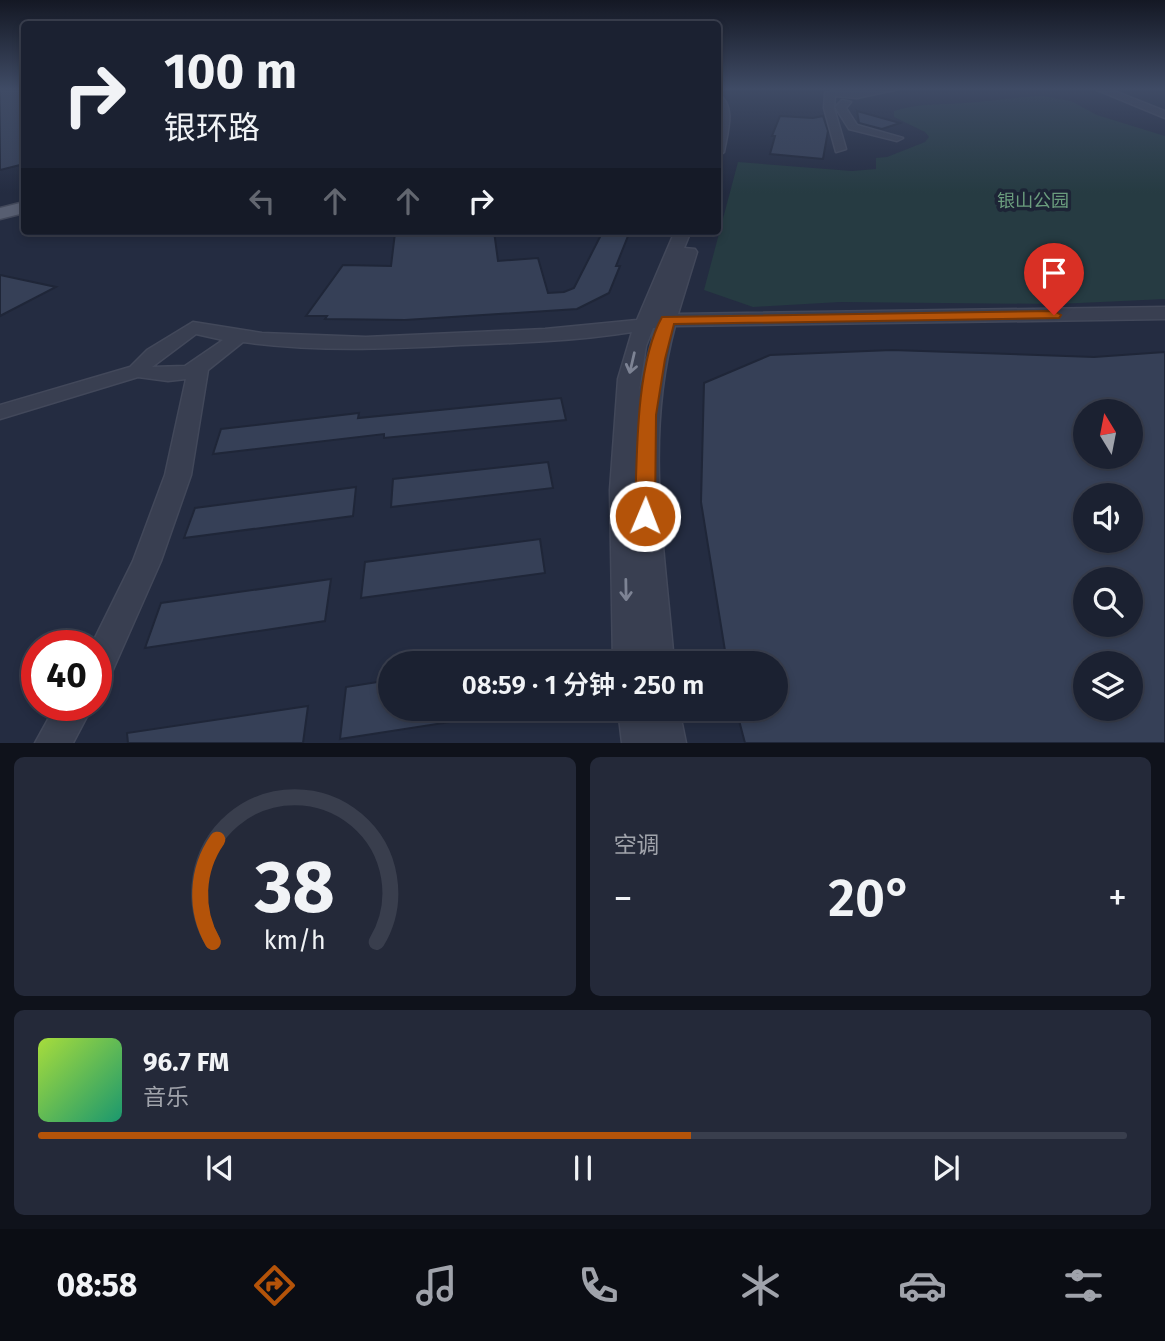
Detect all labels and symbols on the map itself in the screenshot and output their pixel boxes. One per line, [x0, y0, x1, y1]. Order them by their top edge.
park label: 银山公园 [997, 190, 1069, 212]
pin [1024, 243, 1084, 315]
one-way arrow [625, 351, 639, 374]
north arrow [1073, 399, 1143, 469]
position arrow [608, 479, 682, 553]
one-way arrow [619, 578, 633, 601]
speed limit sign: 40 [21, 630, 112, 721]

